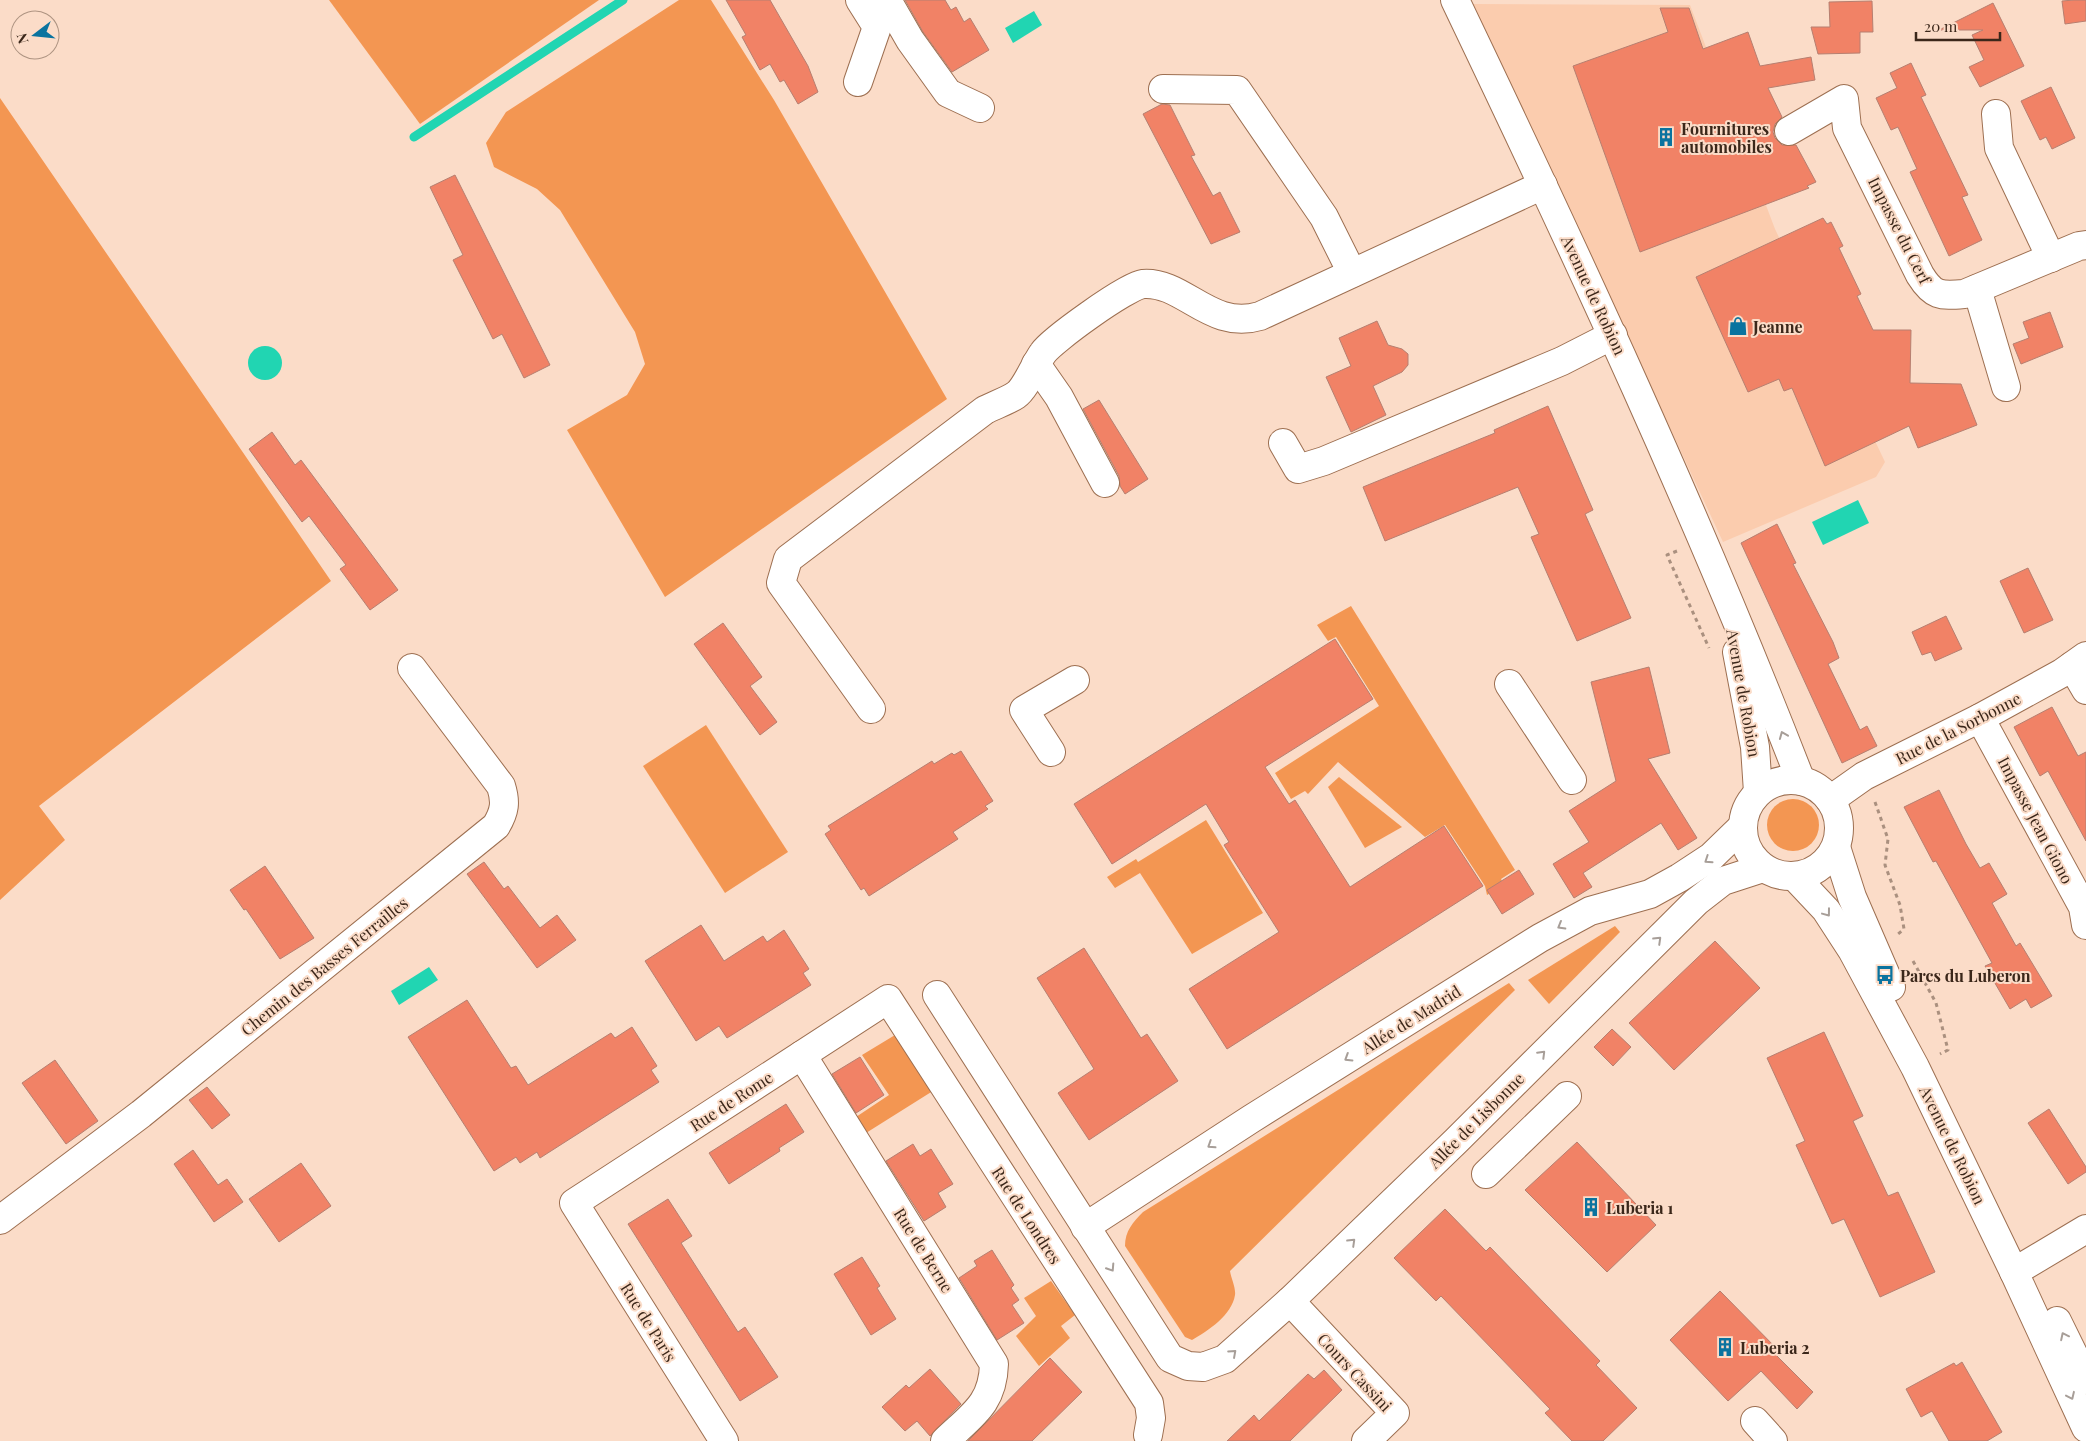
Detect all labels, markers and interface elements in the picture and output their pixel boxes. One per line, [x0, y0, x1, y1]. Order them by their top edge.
north arrow [10, 10, 60, 60]
scale bar [1916, 10, 2000, 42]
text: 20 m [1924, 16, 1958, 36]
text: N [11, 31, 33, 46]
place label: Fournitures automobiles [1681, 118, 1772, 157]
building icon: Fournitures automobiles [1655, 126, 1677, 148]
street label: Impasse du Cerf [1864, 173, 1937, 289]
street label: Avenue de Robion [1557, 231, 1631, 358]
shop icon: Jeanne [1727, 315, 1749, 337]
place label: Jeanne [1752, 316, 1803, 337]
street label: Avenue de Robion [1722, 627, 1766, 759]
street label: Rue de la Sorbonne [1892, 687, 2024, 769]
one-way arrow [1779, 732, 1789, 740]
street label: Impasse Jean Giono [1994, 753, 2078, 887]
one-way arrow [1704, 853, 1713, 863]
street label: Chemin des Basses Ferrailles [236, 892, 412, 1040]
one-way arrow [1821, 907, 1829, 916]
one-way arrow [1557, 920, 1566, 930]
one-way arrow [1652, 937, 1661, 946]
bus stop icon: Parcs du Luberon [1874, 964, 1896, 986]
place label: Parcs du Luberon [1900, 965, 2031, 986]
street label: Allée de Madrid [1357, 980, 1464, 1058]
one-way arrow [1536, 1051, 1545, 1060]
one-way arrow [1345, 1052, 1354, 1061]
street label: Rue de Rome [686, 1066, 776, 1136]
street label: Allée de Lisbonne [1423, 1068, 1528, 1173]
street label: Avenue de Robion [1915, 1081, 1991, 1208]
one-way arrow [1207, 1138, 1216, 1148]
street label: Rue de Londres [988, 1162, 1066, 1268]
building icon: Luberia 1 [1580, 1196, 1602, 1218]
place label: Luberia 1 [1606, 1197, 1673, 1218]
street label: Rue de Berne [890, 1204, 958, 1296]
one-way arrow [1346, 1239, 1355, 1248]
one-way arrow [1105, 1262, 1115, 1271]
street label: Rue de Paris [616, 1279, 682, 1365]
street label: Cours Cassini [1313, 1328, 1397, 1416]
one-way arrow [2060, 1332, 2070, 1341]
building icon: Luberia 2 [1714, 1336, 1736, 1358]
place label: Luberia 2 [1740, 1337, 1810, 1358]
one-way arrow [1227, 1349, 1236, 1358]
one-way arrow [2065, 1391, 2076, 1400]

